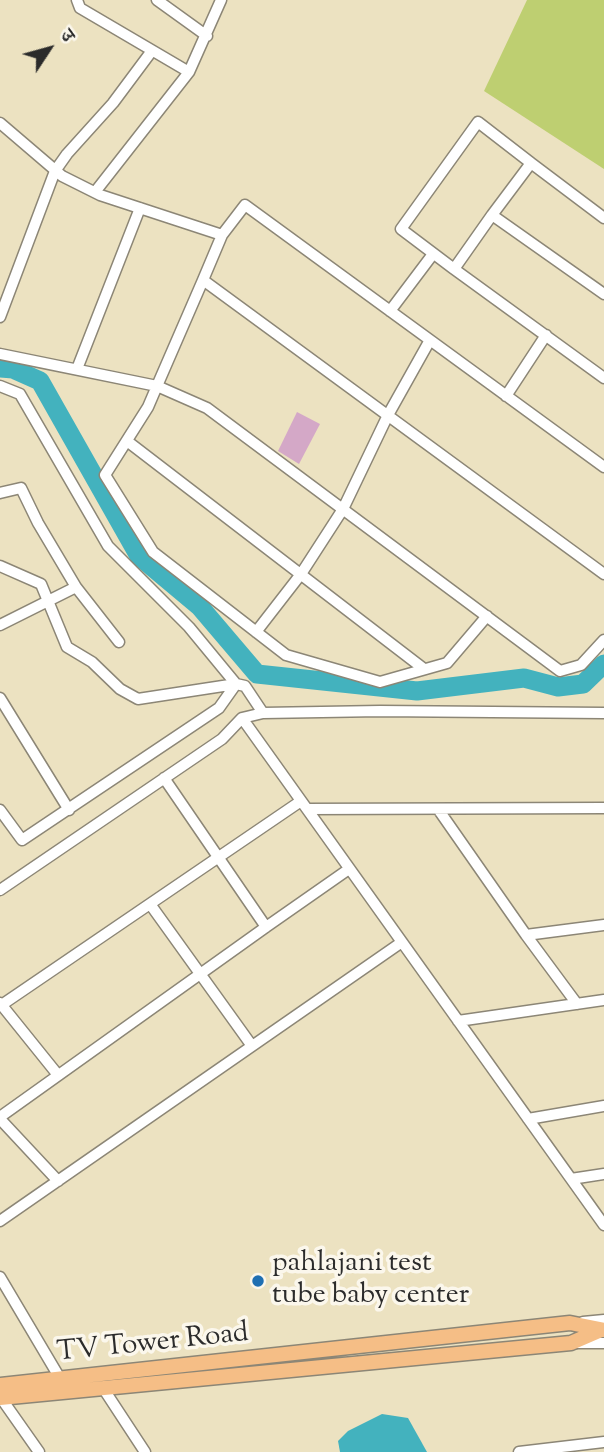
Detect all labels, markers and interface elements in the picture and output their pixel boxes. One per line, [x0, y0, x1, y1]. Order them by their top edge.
north arrow [14, 14, 84, 84]
text: उ [53, 25, 80, 48]
place label: pahlajani test tube baby center [272, 1248, 469, 1314]
marker: pahlajani test tube baby center [250, 1273, 266, 1289]
street label: TV Tower Road [55, 1318, 251, 1372]

